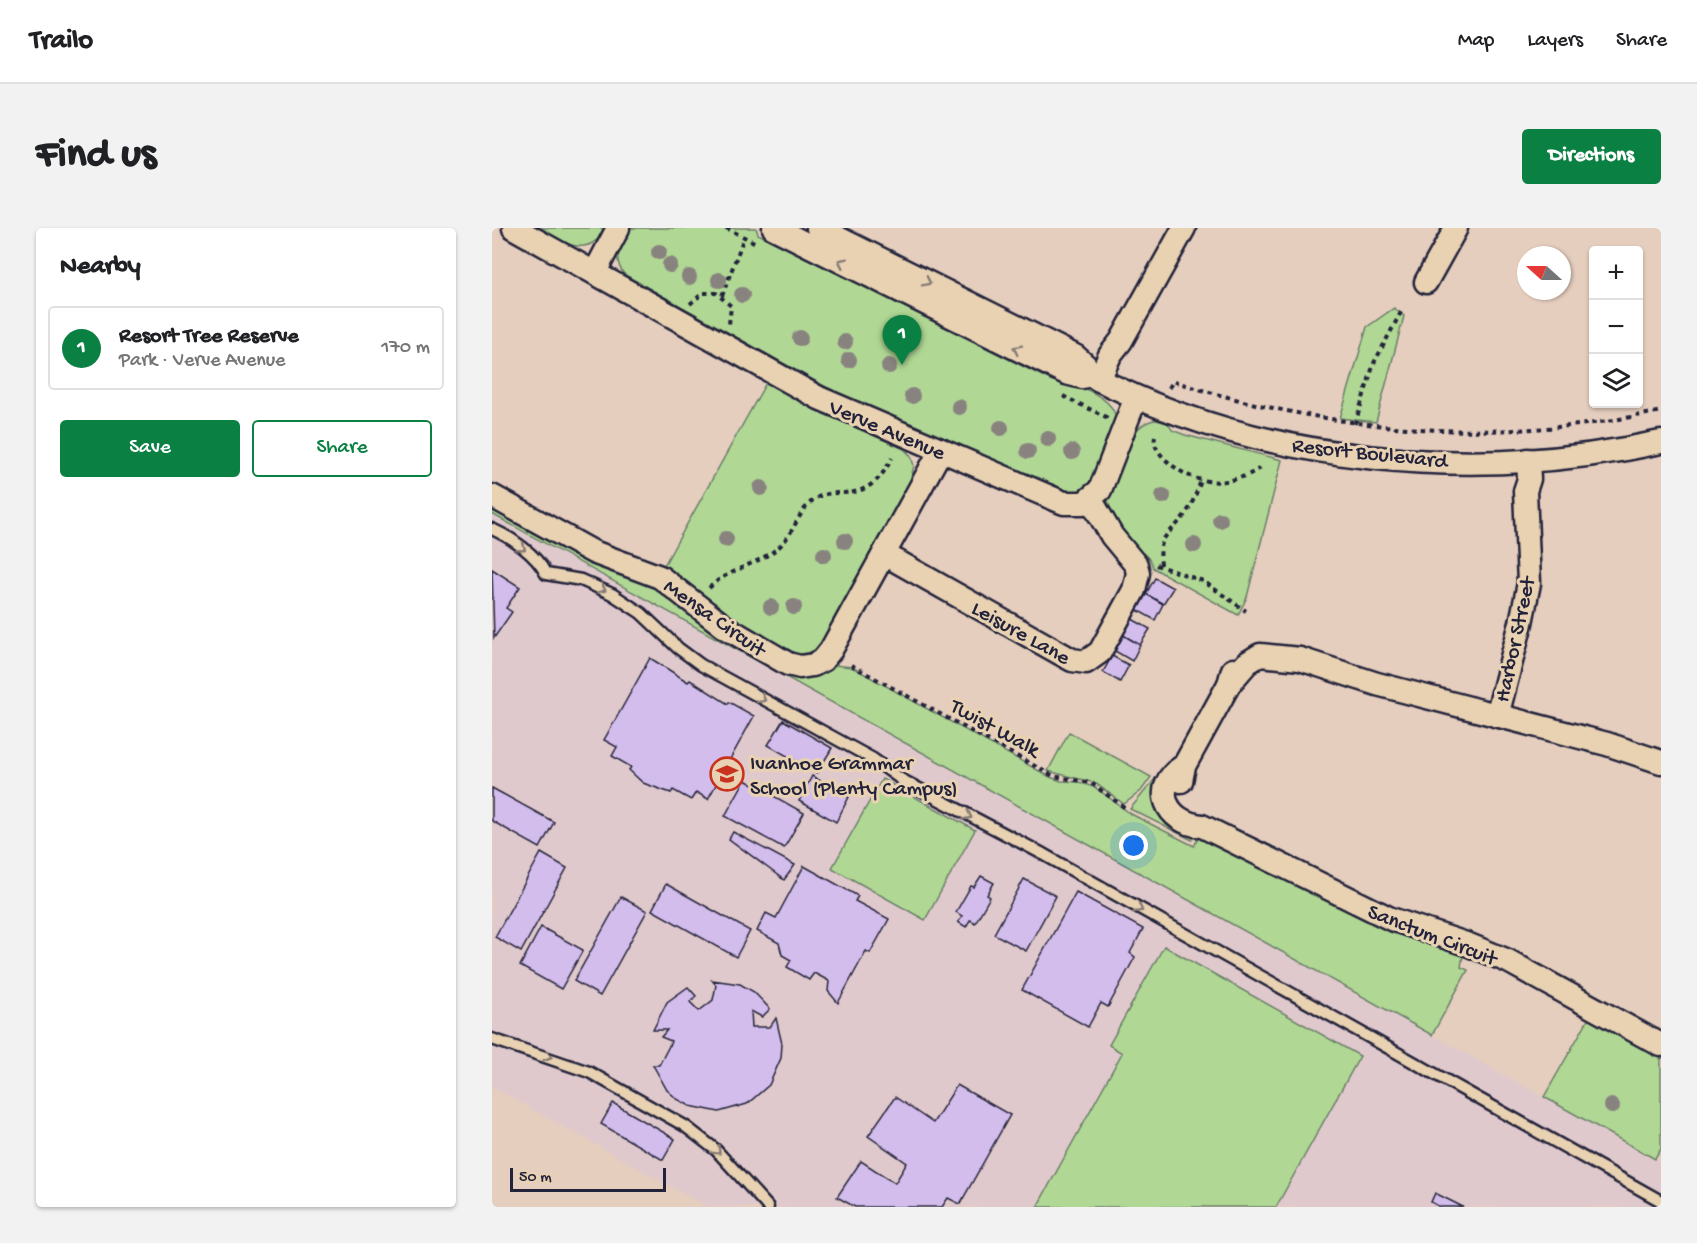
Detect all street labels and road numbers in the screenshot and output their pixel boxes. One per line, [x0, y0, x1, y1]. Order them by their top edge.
street label: Verve Avenue [823, 395, 949, 468]
street label: Resort Boulevard [1291, 434, 1451, 476]
street label: Harbor Street [1491, 573, 1543, 705]
street label: Mensa Circuit [658, 575, 771, 665]
street label: Leisure Lane [966, 597, 1075, 673]
street label: Twist Walk [943, 693, 1045, 766]
street label: Sanctum Circuit [1363, 900, 1502, 974]

